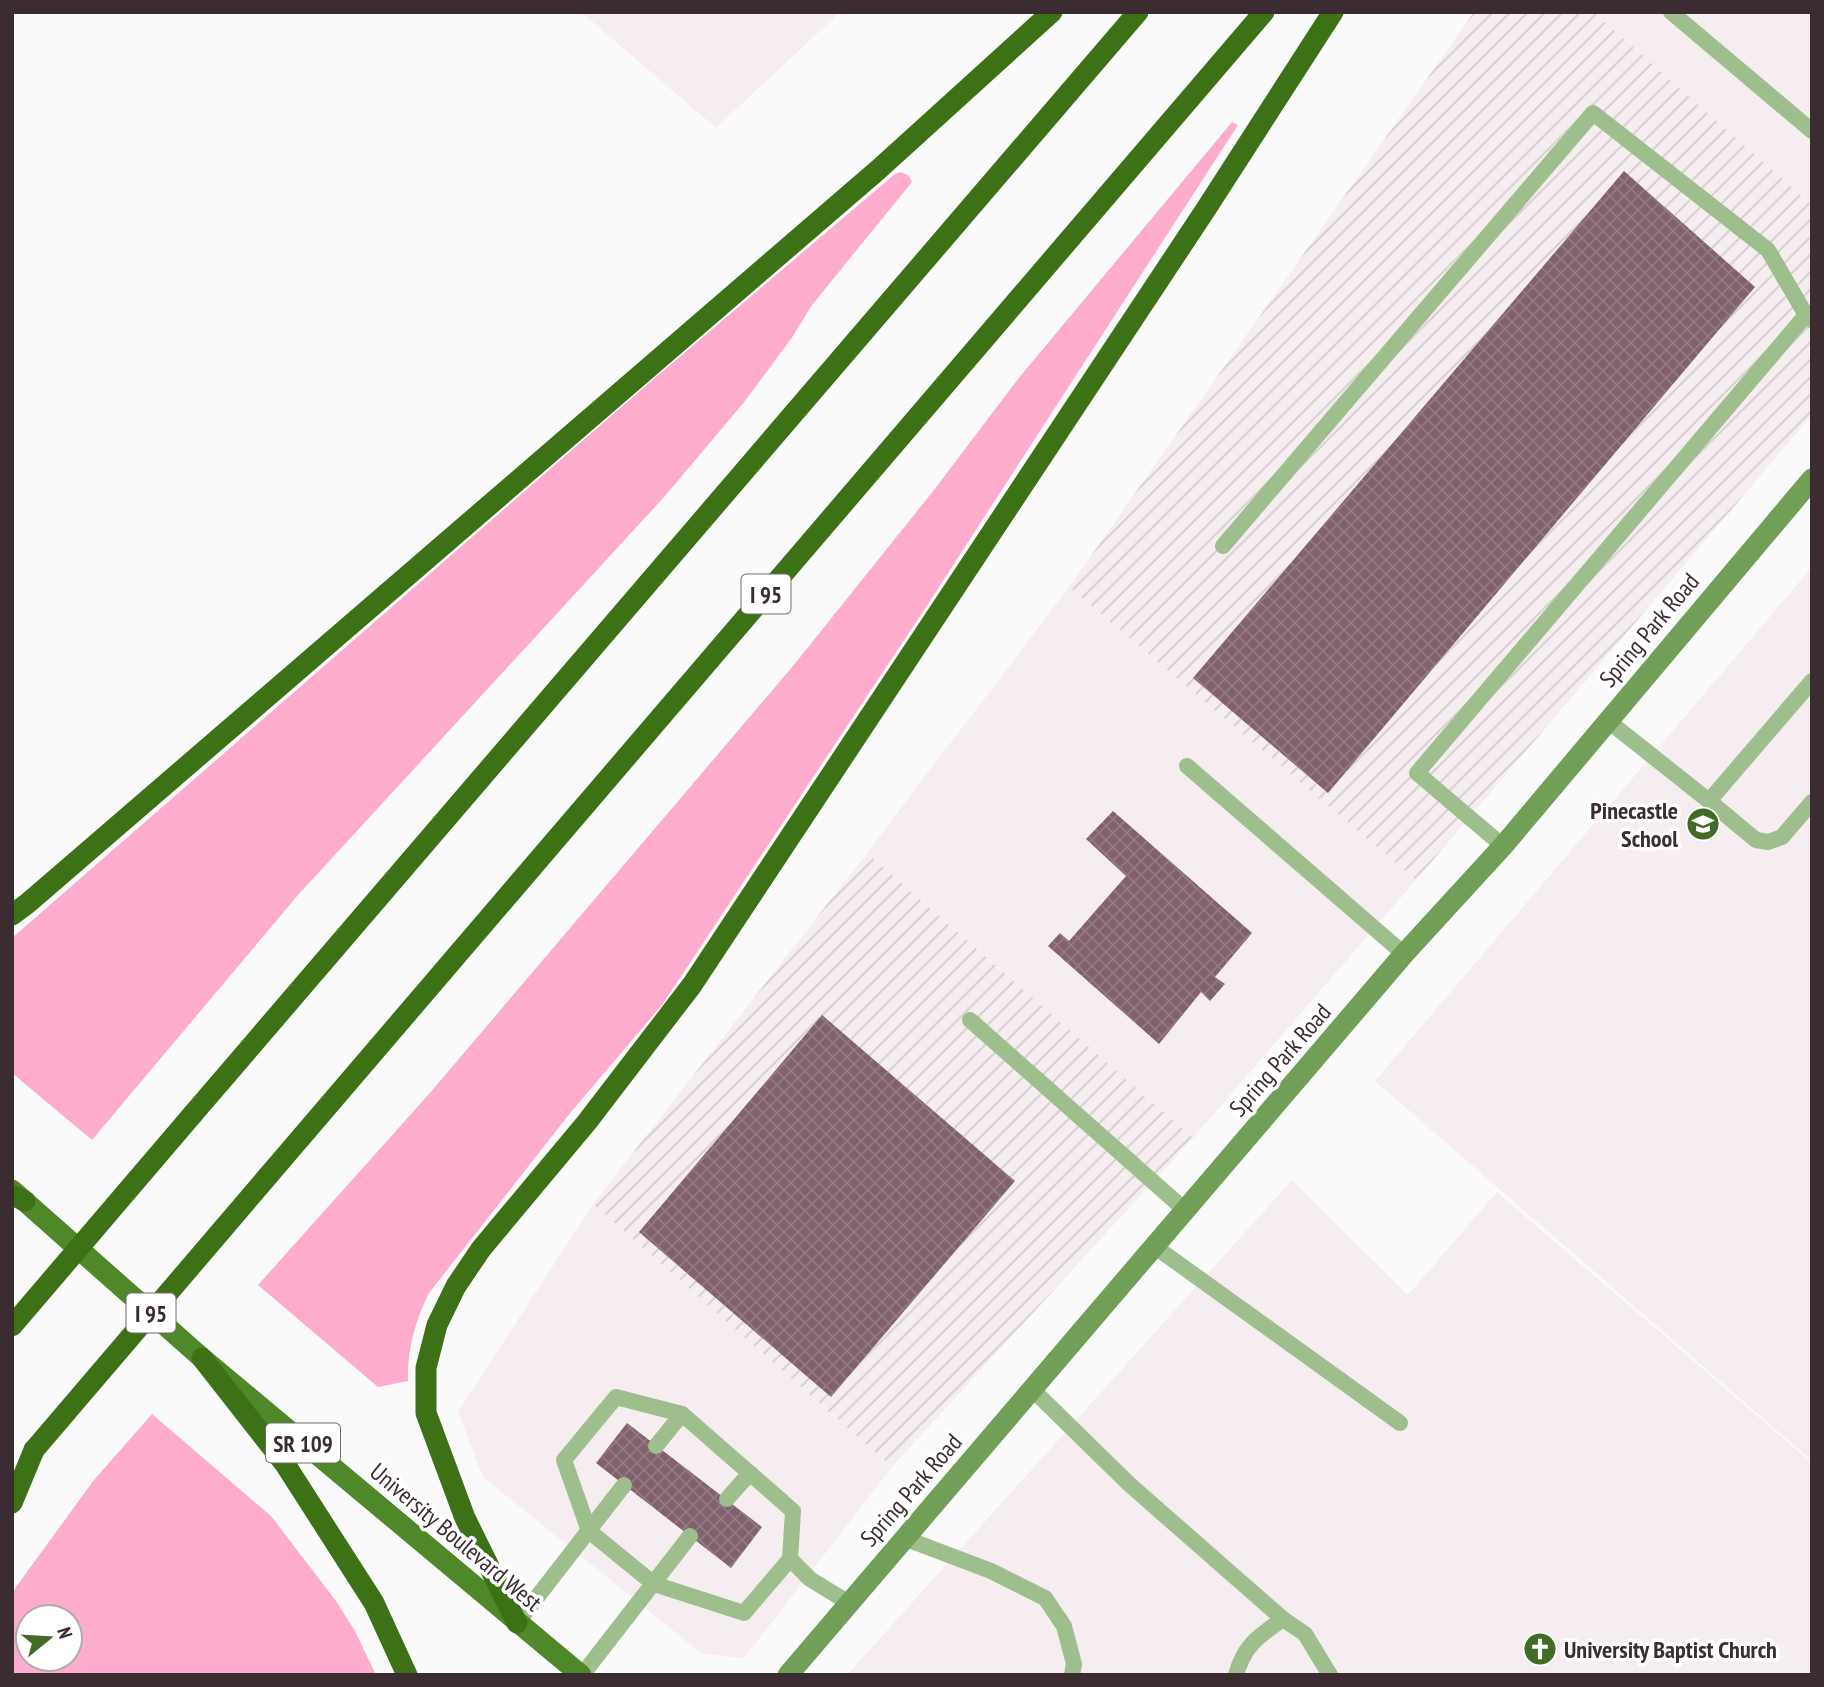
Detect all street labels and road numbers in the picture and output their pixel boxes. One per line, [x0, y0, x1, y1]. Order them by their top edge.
street label: Spring Park Road [1592, 567, 1706, 693]
road number: I 95 [742, 574, 790, 614]
street label: Spring Park Road [1223, 997, 1337, 1123]
road number: I 95 [127, 1294, 176, 1332]
road number: SR 109 [266, 1424, 340, 1462]
street label: Spring Park Road [854, 1427, 968, 1553]
street label: University Boulevard West [364, 1456, 549, 1618]

